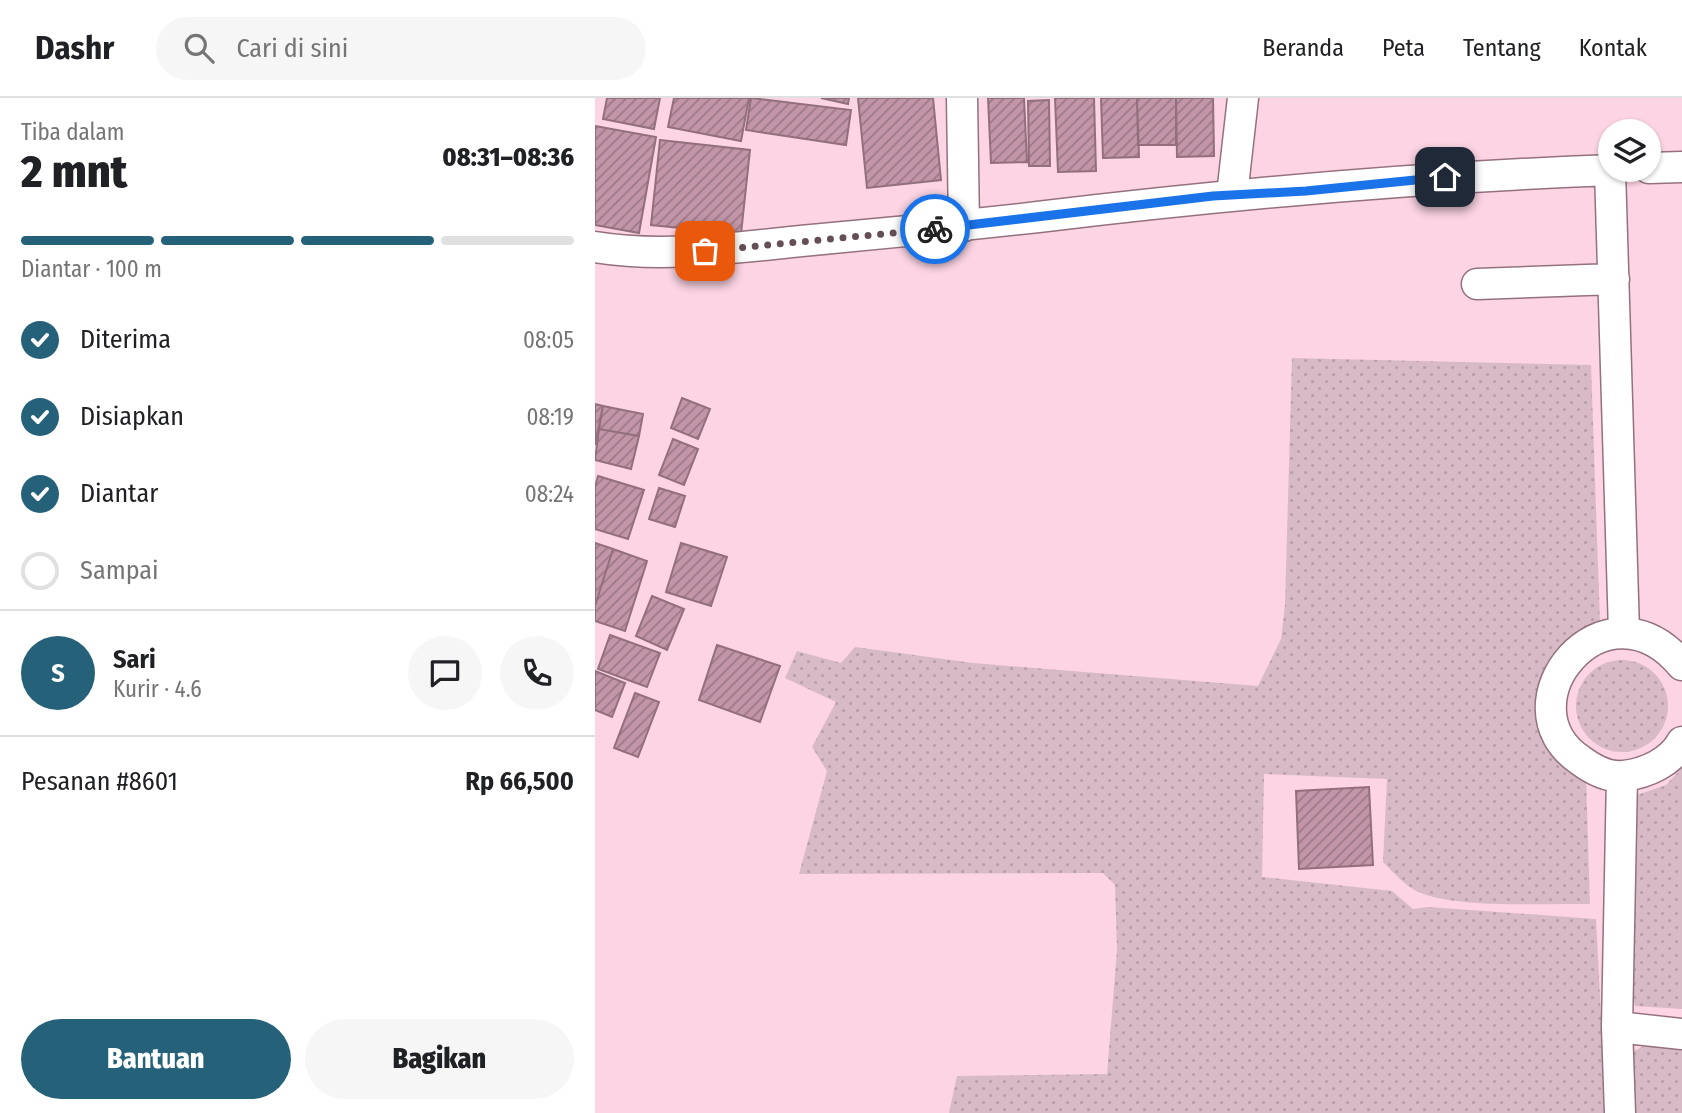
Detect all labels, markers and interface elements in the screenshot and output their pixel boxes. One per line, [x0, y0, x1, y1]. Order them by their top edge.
search box [156, 17, 646, 80]
text: Dashr [35, 28, 114, 68]
icon: search [180, 29, 218, 67]
text: Cari di sini [236, 33, 348, 64]
text: Beranda [1262, 34, 1344, 62]
text: Peta [1382, 34, 1425, 62]
text: Tentang [1463, 34, 1541, 62]
text: Kontak [1579, 34, 1647, 62]
text: Tiba dalam [21, 118, 124, 146]
map controls [1598, 119, 1661, 182]
button: layers [1598, 119, 1661, 182]
text: 08:31–08:36 [442, 142, 574, 173]
text: 2 mnt [21, 144, 127, 199]
pin [1415, 147, 1475, 207]
icon: home [1426, 158, 1464, 196]
courier [900, 194, 970, 264]
icon: bike [916, 210, 954, 248]
pin [675, 221, 735, 281]
icon: bag [686, 232, 724, 270]
text: Diantar · 100 m [21, 255, 162, 283]
icon: check [21, 321, 59, 359]
text: Diterima [80, 324, 171, 355]
text: 08:05 [523, 326, 574, 354]
icon: check [21, 398, 59, 436]
text: Disiapkan [80, 401, 184, 432]
text: 08:19 [526, 403, 574, 431]
icon: check [21, 475, 59, 513]
text: Diantar [80, 478, 158, 509]
text: 08:24 [525, 480, 574, 508]
text: Sampai [80, 555, 159, 586]
button: chat [408, 636, 482, 710]
button: phone [500, 636, 574, 710]
text: Sari [113, 644, 156, 675]
text: S [51, 658, 65, 689]
text: Kurir · 4.6 [113, 675, 202, 703]
text: Pesanan #8601 [21, 766, 178, 797]
text: Rp 66,500 [465, 766, 574, 797]
button: Bantuan [21, 1019, 291, 1099]
button: Bagikan [305, 1019, 574, 1099]

